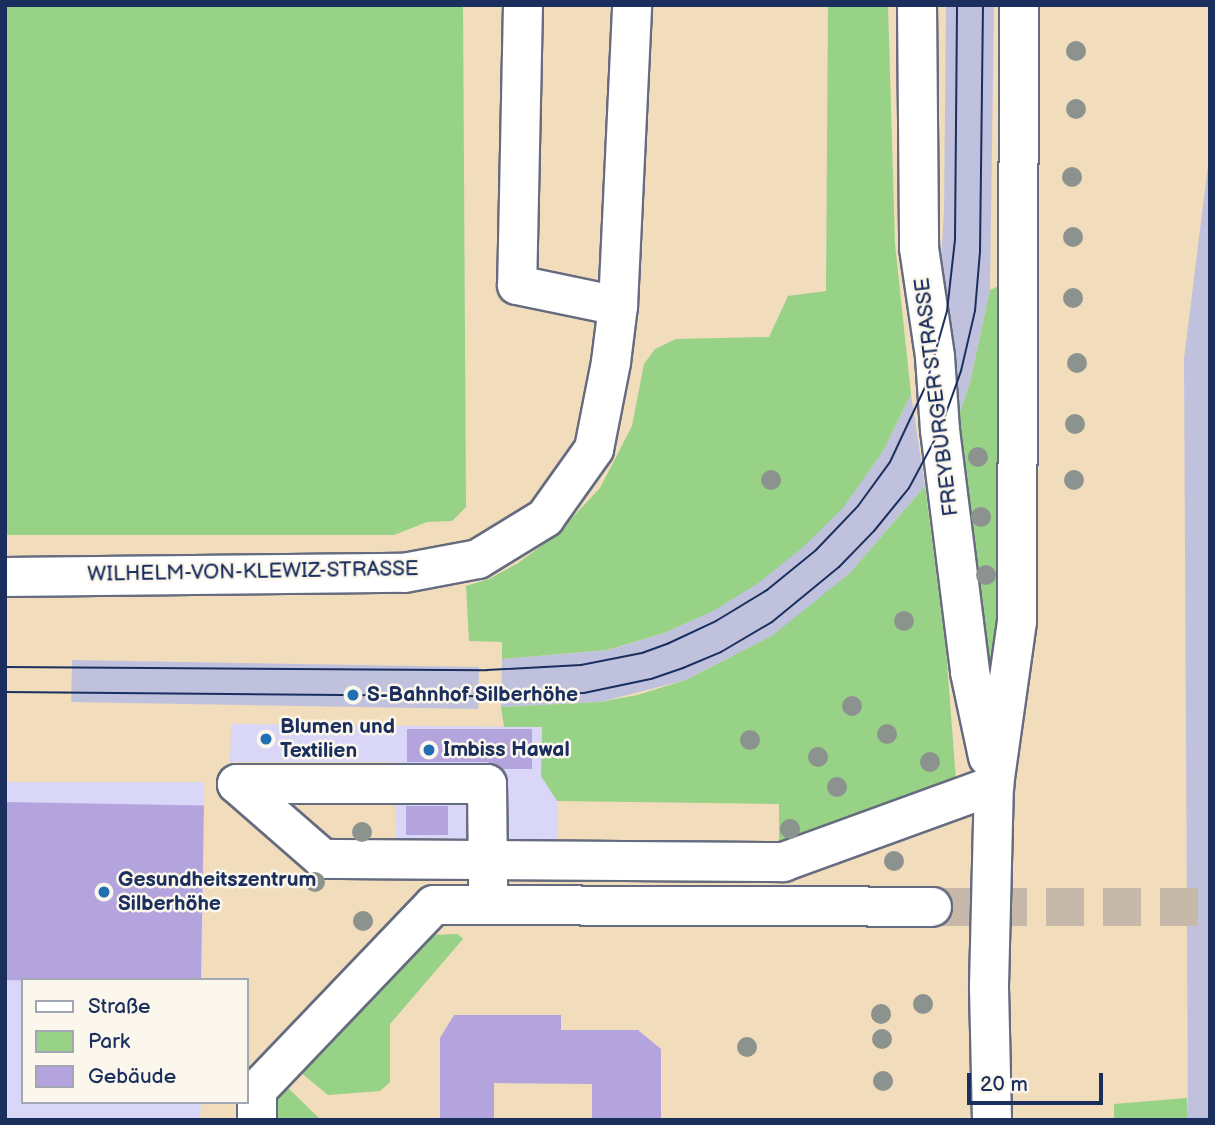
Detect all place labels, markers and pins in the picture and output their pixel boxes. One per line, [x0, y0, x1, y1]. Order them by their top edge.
place label: S-Bahnhof Silberhöhe [367, 682, 578, 708]
marker: S-Bahnhof Silberhöhe [345, 687, 361, 703]
place label: Blumen und Textilien [280, 714, 395, 764]
marker: Blumen und Textilien [258, 731, 274, 747]
place label: Imbiss Hawal [443, 737, 570, 763]
marker: Imbiss Hawal [421, 742, 437, 758]
place label: Gesundheitszentrum Silberhöhe [118, 867, 316, 917]
marker: Gesundheitszentrum Silberhöhe [96, 884, 112, 900]

